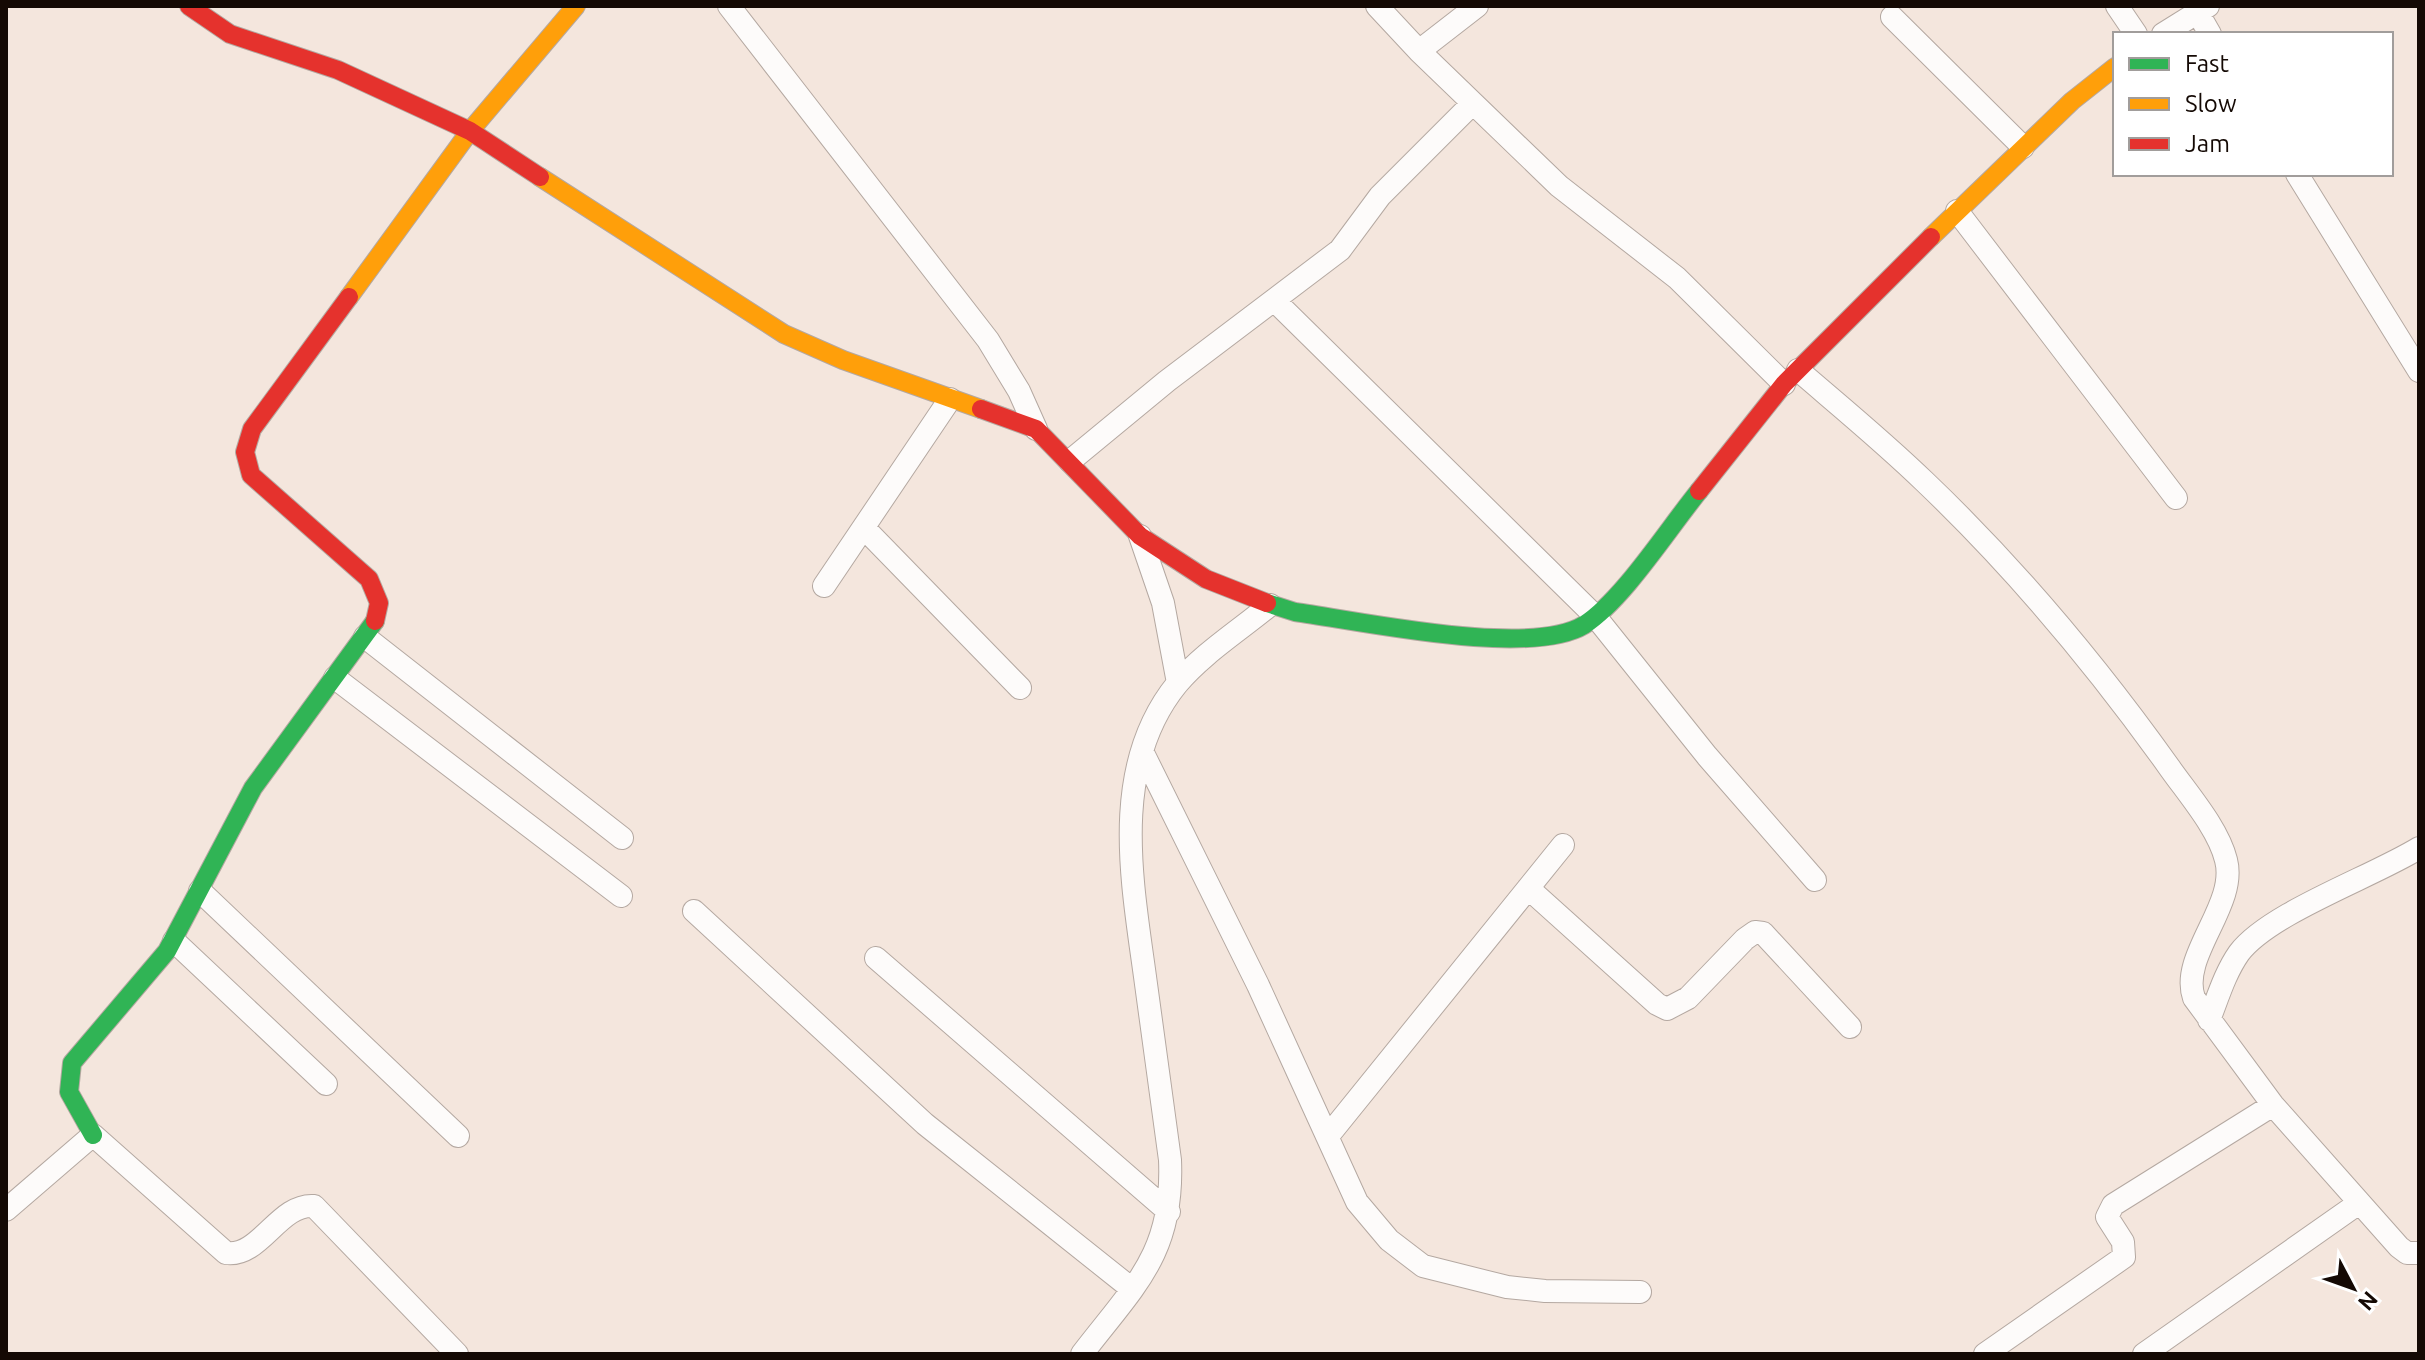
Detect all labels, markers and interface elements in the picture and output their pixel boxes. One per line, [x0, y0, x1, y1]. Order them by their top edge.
legend [2113, 32, 2393, 176]
text: Fast [2185, 50, 2229, 77]
text: Slow [2185, 90, 2237, 117]
text: Jam [2185, 130, 2230, 157]
north arrow [2313, 1248, 2393, 1328]
text: N [2354, 1287, 2383, 1316]

